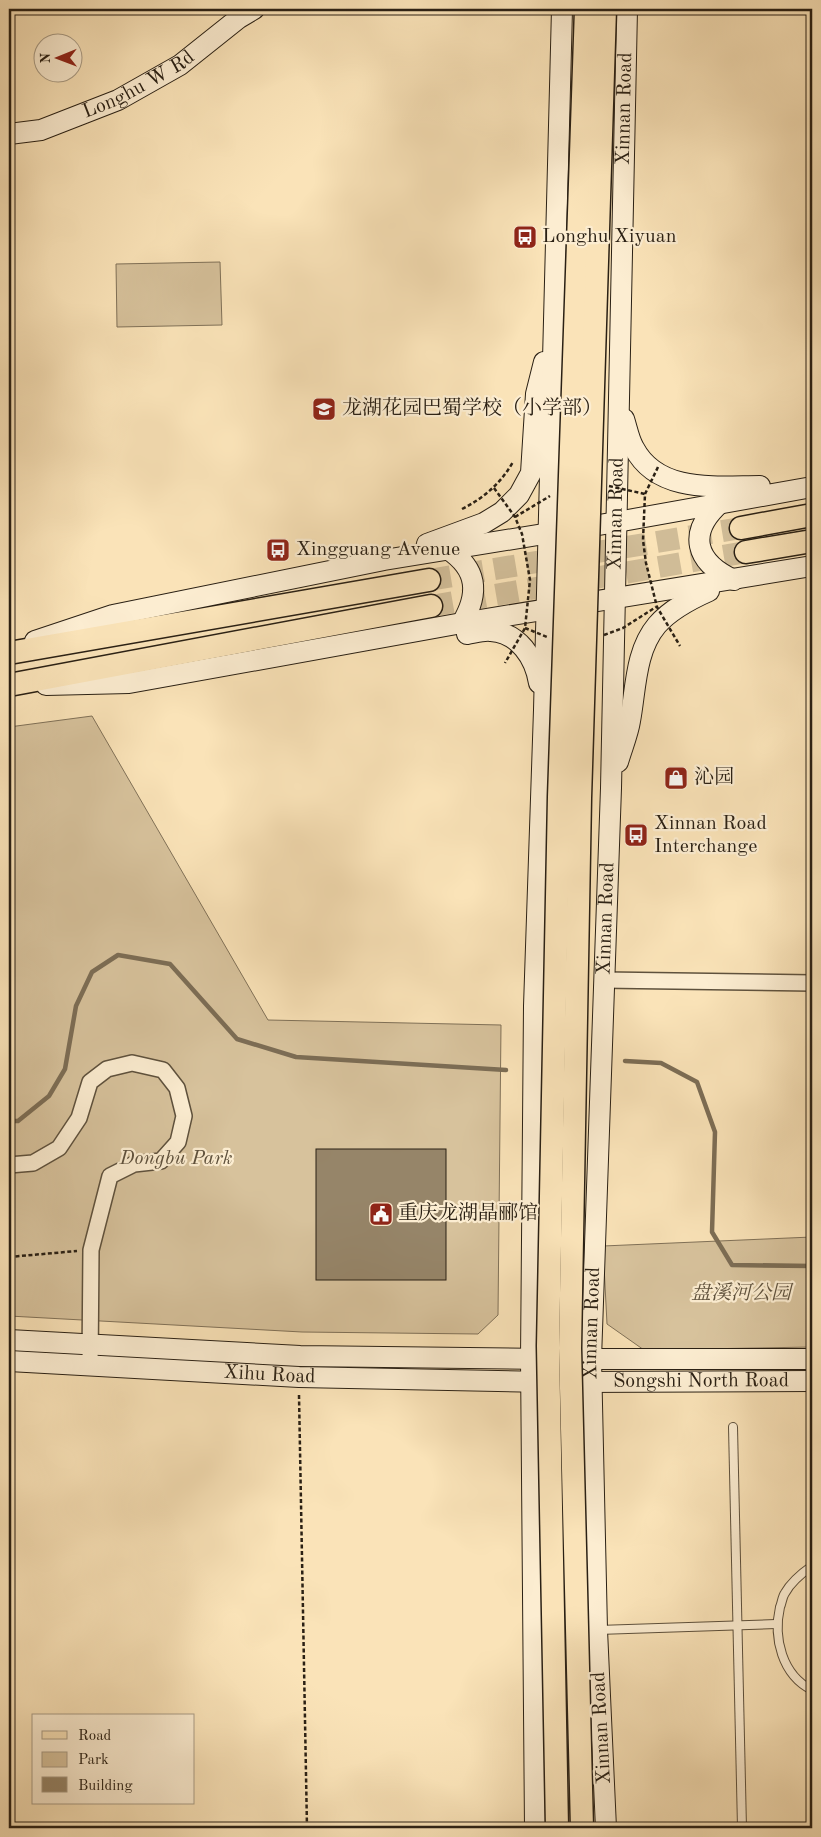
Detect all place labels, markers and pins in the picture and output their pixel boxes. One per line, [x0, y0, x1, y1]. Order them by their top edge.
bus stop icon: Longhu Xiyuan [512, 224, 538, 250]
place label: Longhu Xiyuan [542, 227, 677, 247]
school or university icon: 龙湖花园巴蜀学校（小学部） [311, 396, 337, 422]
place label: 龙湖花园巴蜀学校（小学部） [342, 397, 602, 419]
bus stop icon: Xingguang Avenue [265, 537, 291, 563]
place label: Xingguang Avenue [296, 540, 460, 560]
shop icon: 沁园 [663, 765, 689, 791]
place label: 沁园 [694, 766, 734, 788]
place label: Xinnan Road Interchange [654, 814, 767, 857]
bus stop icon: Xinnan Road Interchange [623, 822, 649, 848]
public building icon: 重庆龙湖晶郦馆 [368, 1201, 394, 1227]
place label: 重庆龙湖晶郦馆 [398, 1202, 538, 1224]

